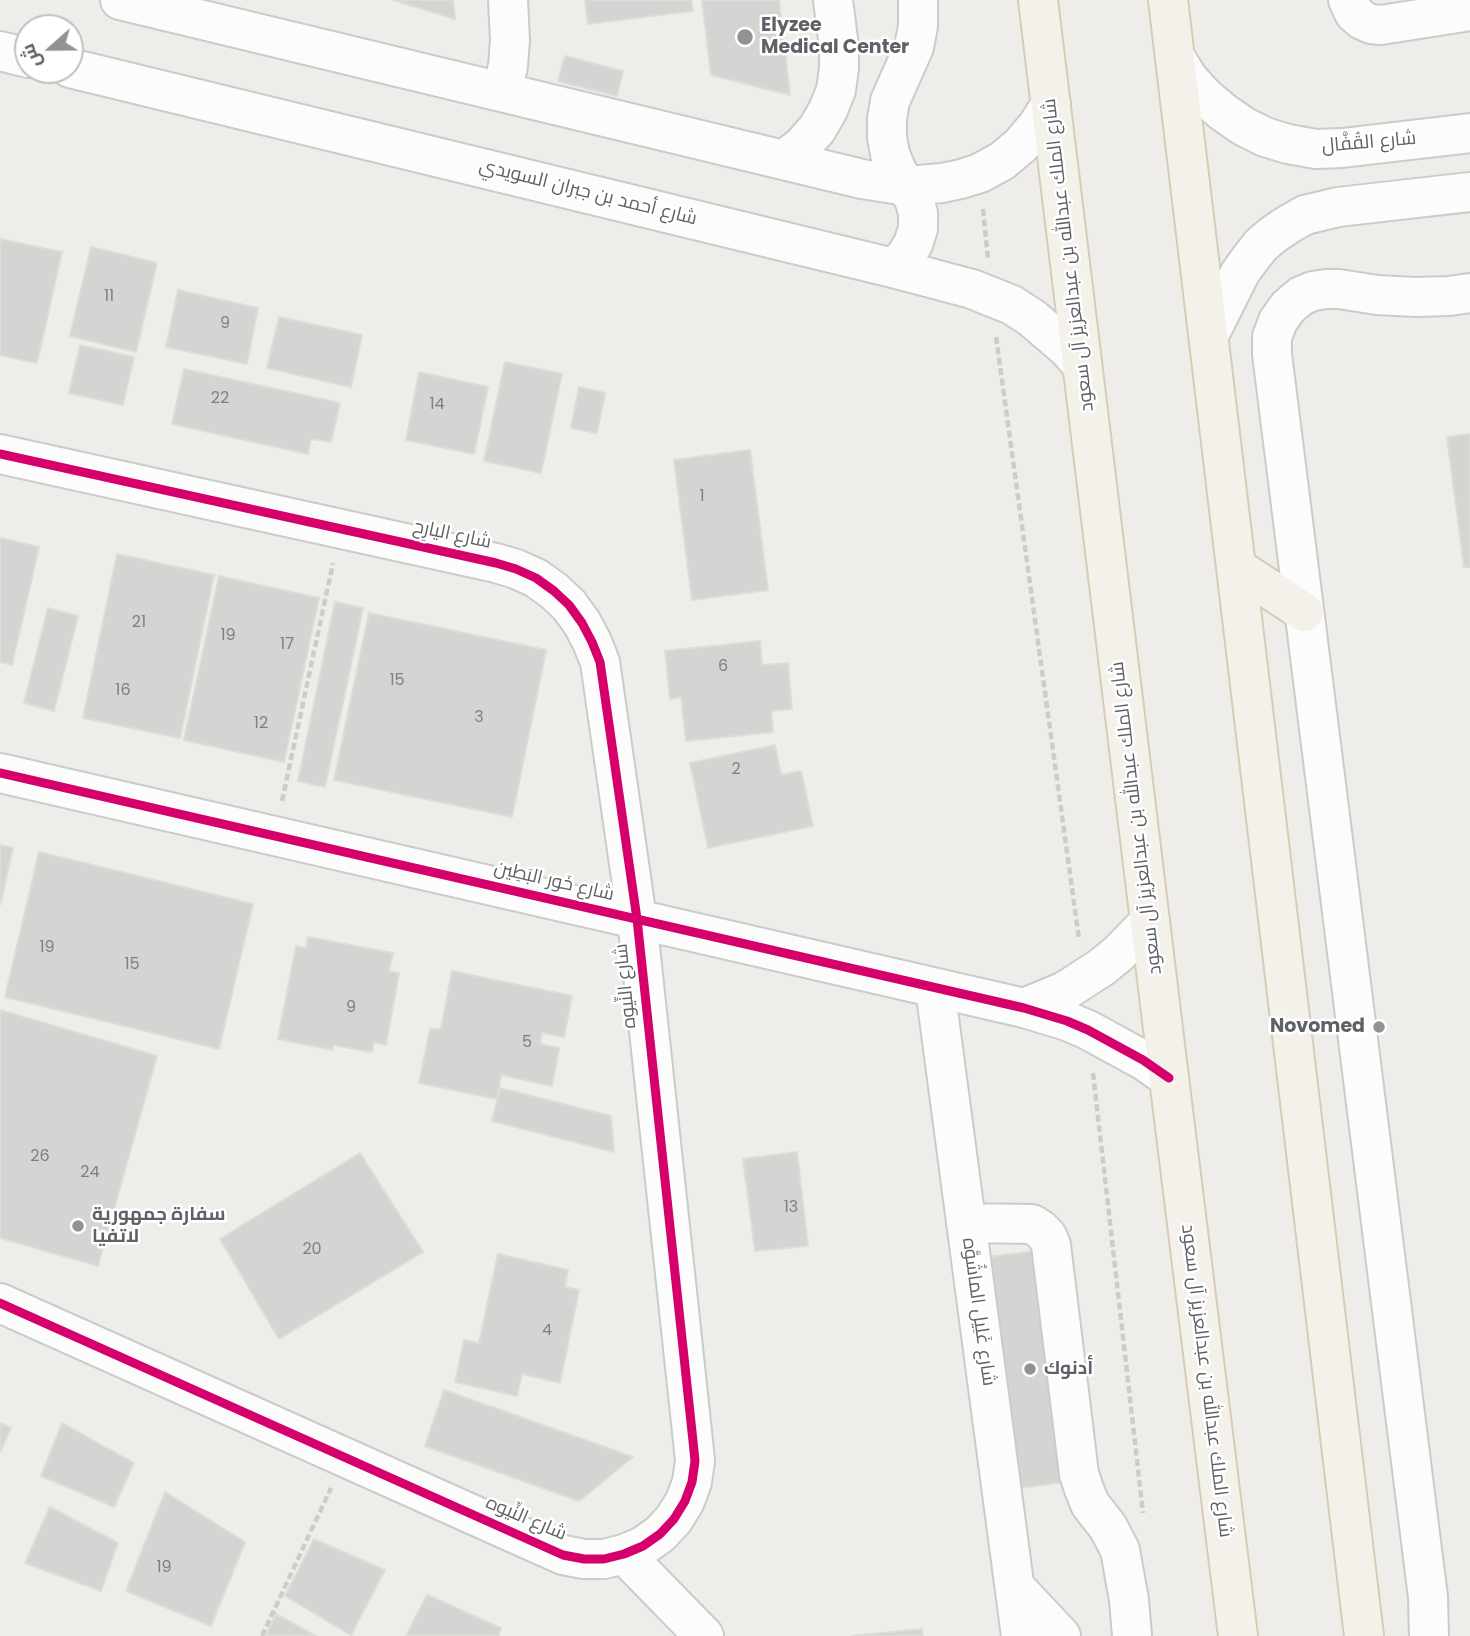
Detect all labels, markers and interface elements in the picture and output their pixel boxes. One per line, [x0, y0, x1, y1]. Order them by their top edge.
north arrow [14, 14, 84, 84]
place label: Elyzee Medical Center [761, 15, 909, 59]
marker: Elyzee Medical Center [735, 27, 755, 47]
text: ش [14, 40, 48, 72]
street label: شارع الملك عبدالله بن عبدالعزيز آل سعود [1038, 97, 1100, 413]
street label: شارع القُفَّال [1321, 128, 1417, 158]
street label: شارع أحمد بن جبران السويدي [477, 155, 699, 231]
house number: 11 [104, 287, 114, 307]
house number: 9 [220, 314, 230, 334]
house number: 22 [211, 389, 229, 409]
house number: 14 [429, 395, 445, 415]
house number: 1 [699, 487, 705, 507]
street label: شارع اليارِح [411, 516, 493, 554]
house number: 21 [132, 613, 146, 633]
house number: 19 [220, 626, 236, 646]
house number: 17 [280, 635, 294, 655]
house number: 6 [718, 657, 728, 677]
street label: شارع الملك عبدالله بن عبدالعزيز آل سعود [1106, 660, 1168, 976]
house number: 15 [389, 671, 405, 691]
house number: 16 [115, 681, 131, 701]
house number: 3 [474, 708, 484, 728]
house number: 12 [254, 714, 268, 734]
house number: 2 [731, 760, 741, 780]
street label: شارع خَور البَطِين [492, 857, 616, 907]
house number: 19 [39, 938, 55, 958]
street label: شارع النِّيوه [610, 942, 642, 1030]
house number: 15 [124, 955, 140, 975]
house number: 9 [346, 998, 356, 1018]
place label: Novomed [1270, 1016, 1365, 1038]
marker: Novomed [1371, 1019, 1387, 1035]
house number: 5 [522, 1033, 532, 1053]
house number: 26 [30, 1147, 50, 1167]
house number: 24 [80, 1163, 100, 1183]
house number: 13 [784, 1198, 798, 1218]
place label: سفارة جمهورية لاتفيا [92, 1204, 225, 1248]
marker: سفارة جمهورية لاتفيا [70, 1218, 86, 1234]
street label: شارع الملك عبدالله بن عبدالعزيز آل سعود [1175, 1223, 1237, 1539]
street label: شارع غَلِيل الماشُوَّه [956, 1236, 1000, 1388]
house number: 20 [302, 1240, 322, 1260]
house number: 4 [542, 1321, 552, 1341]
place label: أدنوك [1044, 1358, 1093, 1380]
marker: أدنوك [1022, 1361, 1038, 1377]
street label: شارع النِّيوه [482, 1492, 570, 1546]
house number: 19 [156, 1558, 172, 1578]

